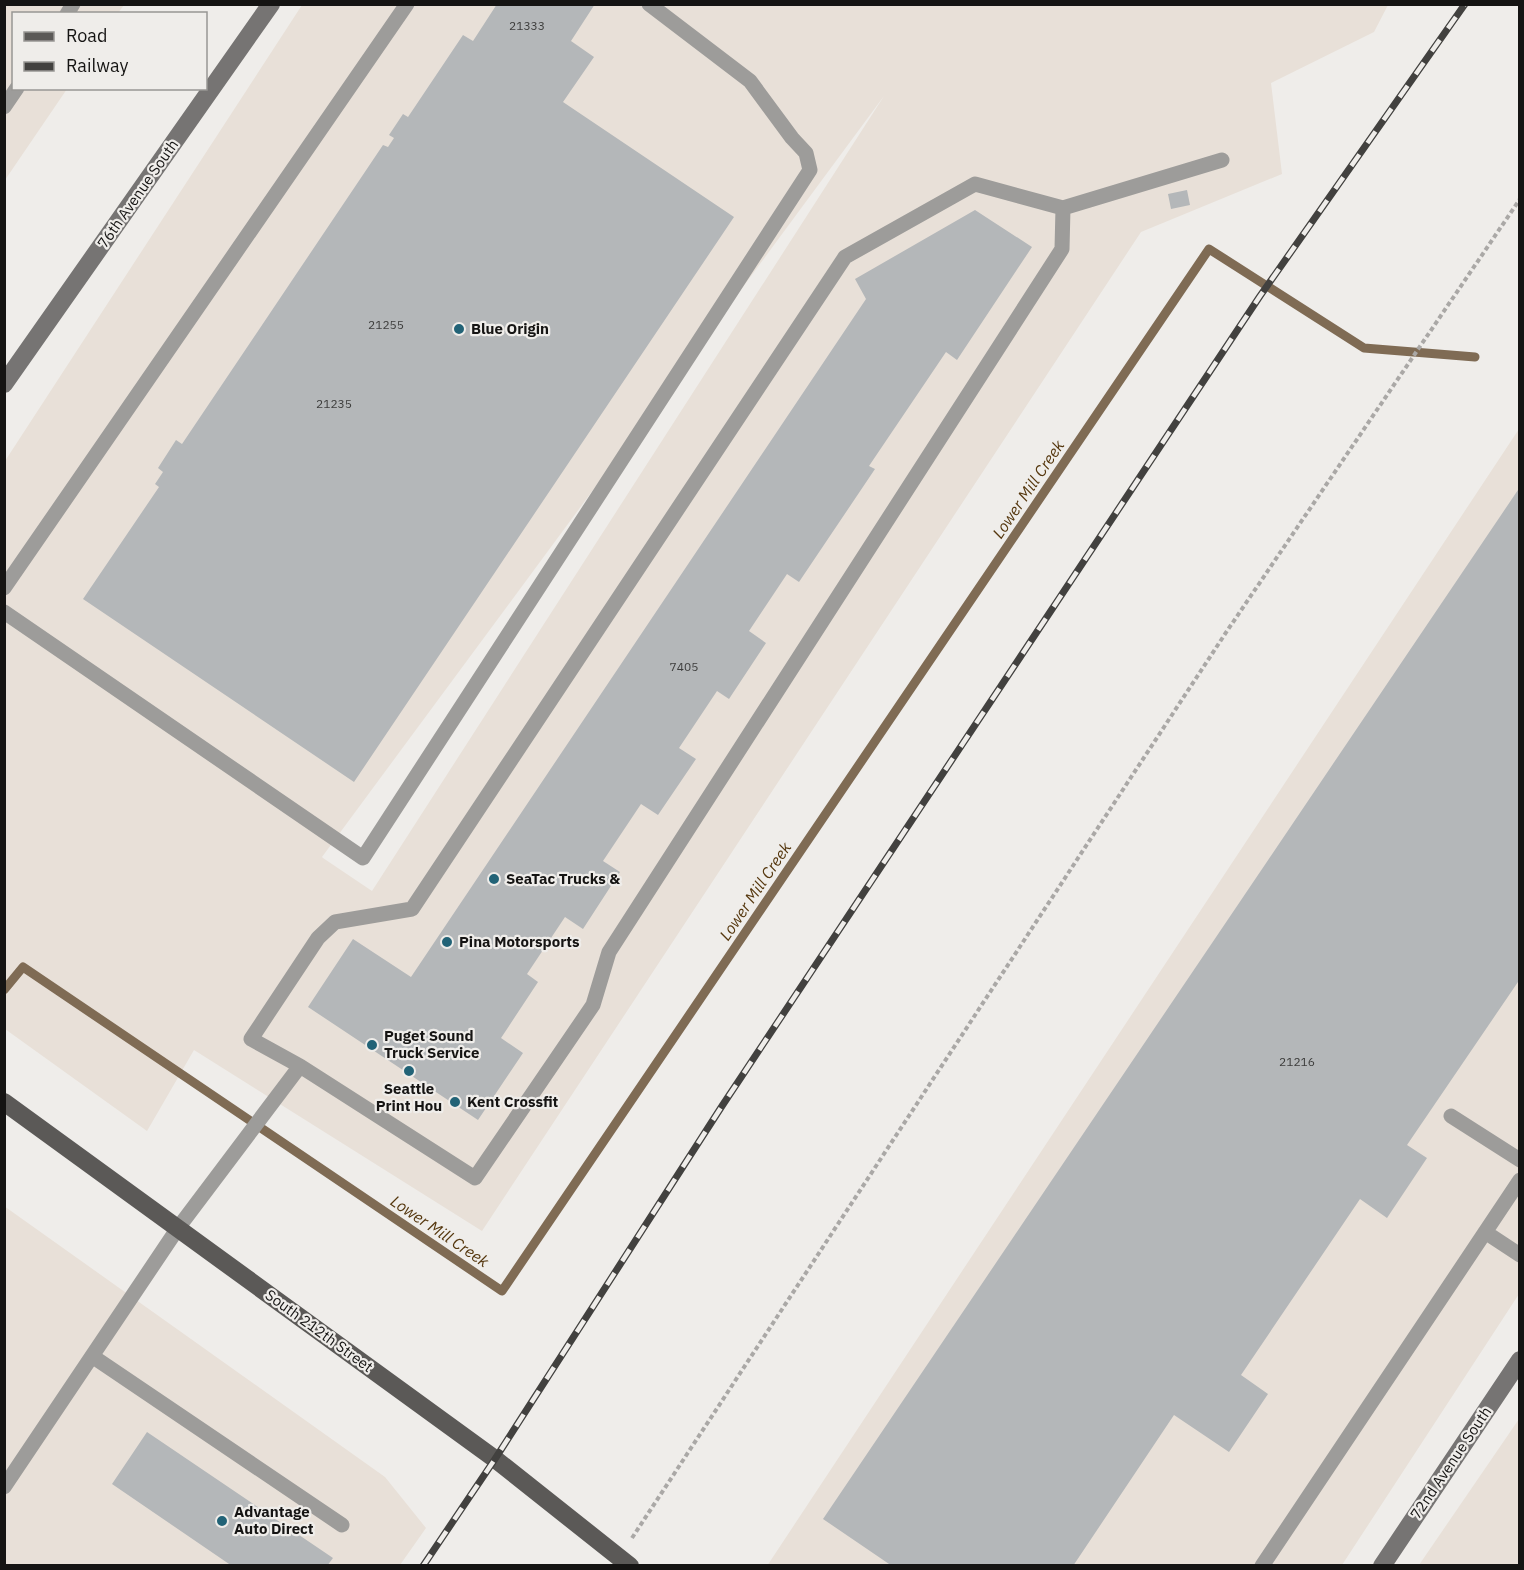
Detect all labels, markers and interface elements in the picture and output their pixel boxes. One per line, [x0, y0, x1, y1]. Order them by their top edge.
legend [12, 12, 207, 90]
house number: 21333 [509, 18, 545, 33]
text: Road [66, 24, 107, 47]
text: Railway [66, 54, 128, 77]
street label: 76th Avenue South [93, 136, 182, 252]
house number: 21255 [368, 317, 404, 332]
place label: Blue Origin [471, 319, 549, 338]
marker: Blue Origin [452, 322, 466, 336]
house number: 21235 [316, 396, 352, 411]
water label: Lower Mill Creek [988, 436, 1069, 542]
house number: 7405 [670, 659, 698, 674]
water label: Lower Mill Creek [715, 838, 796, 944]
place label: SeaTac Trucks & [506, 869, 620, 888]
marker: SeaTac Trucks & [487, 872, 501, 886]
place label: Pina Motorsports [459, 932, 580, 951]
marker: Pina Motorsports [440, 935, 454, 949]
place label: Puget Sound Truck Service [384, 1026, 479, 1062]
marker: Puget Sound Truck Service [365, 1038, 379, 1052]
house number: 21216 [1279, 1054, 1315, 1069]
marker: Seattle Print Hou [402, 1064, 416, 1078]
place label: Seattle Print Hou [376, 1079, 442, 1115]
place label: Kent Crossfit [467, 1092, 559, 1111]
marker: Kent Crossfit [448, 1095, 462, 1109]
water label: Lower Mill Creek [387, 1191, 493, 1272]
street label: South 212th Street [262, 1285, 377, 1376]
street label: 72nd Avenue South [1406, 1403, 1495, 1523]
place label: Advantage Auto Direct [234, 1502, 314, 1538]
marker: Advantage Auto Direct [215, 1514, 229, 1528]

